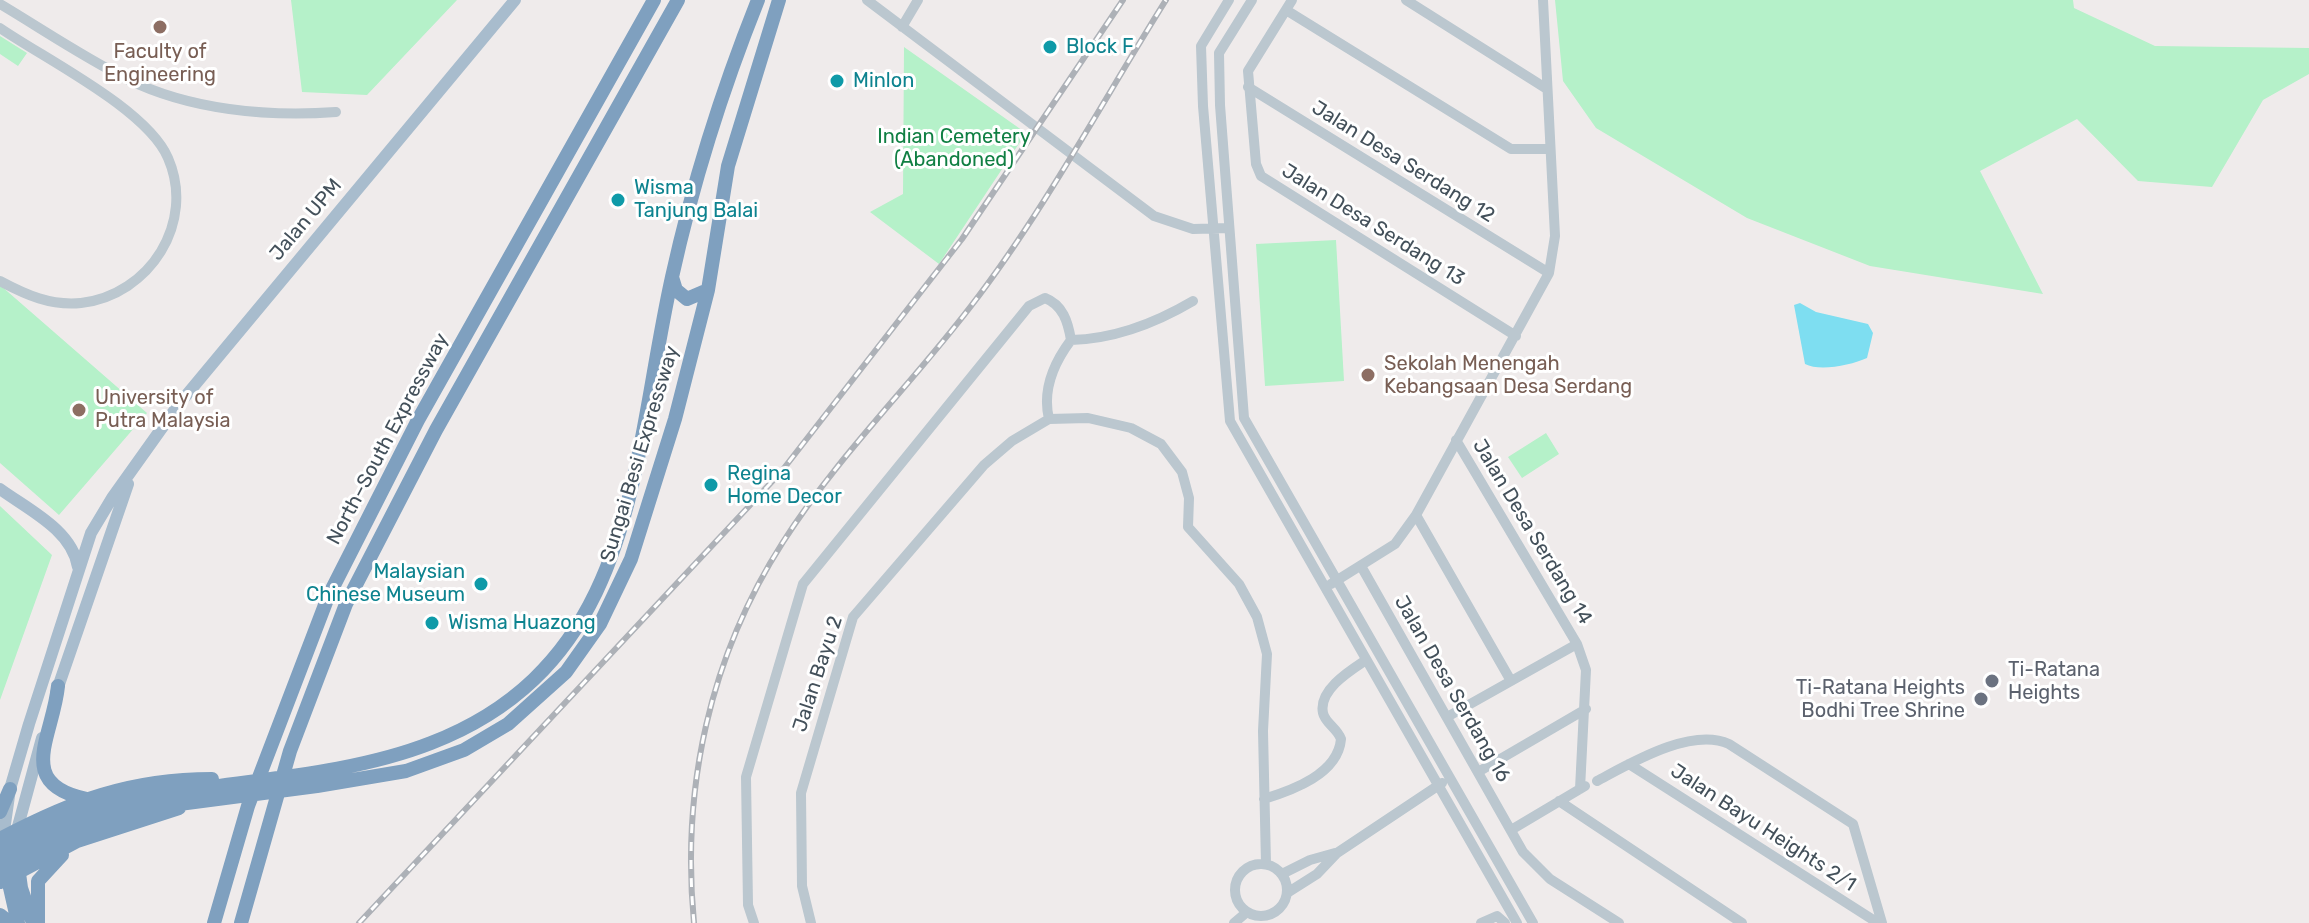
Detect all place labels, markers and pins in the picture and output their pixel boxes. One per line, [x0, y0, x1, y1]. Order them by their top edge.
marker: Faculty of Engineering [151, 18, 169, 36]
place label: Block F [1066, 35, 1134, 59]
marker: Block F [1041, 38, 1059, 56]
place label: Faculty of Engineering [104, 40, 216, 87]
place label: Minlon [853, 69, 914, 93]
marker: Minlon [828, 72, 846, 90]
place label: Wisma Tanjung Balai [634, 176, 758, 223]
marker: Wisma Tanjung Balai [609, 191, 627, 209]
place label: Sekolah Menengah Kebangsaan Desa Serdang [1384, 352, 1632, 399]
marker: Sekolah Menengah Kebangsaan Desa Serdang [1359, 366, 1377, 384]
place label: University of Putra Malaysia [95, 386, 230, 433]
marker: University of Putra Malaysia [70, 401, 88, 419]
place label: Regina Home Decor [727, 462, 842, 509]
marker: Regina Home Decor [702, 476, 720, 494]
place label: Malaysian Chinese Museum [306, 560, 465, 607]
marker: Malaysian Chinese Museum [472, 575, 490, 593]
place label: Wisma Huazong [448, 611, 596, 635]
marker: Wisma Huazong [423, 614, 441, 632]
place label: Ti-Ratana Heights [2008, 658, 2100, 705]
marker: Ti-Ratana Heights [1983, 672, 2001, 690]
place label: Ti-Ratana Heights Bodhi Tree Shrine [1796, 676, 1965, 723]
marker: Ti-Ratana Heights Bodhi Tree Shrine [1972, 690, 1990, 708]

